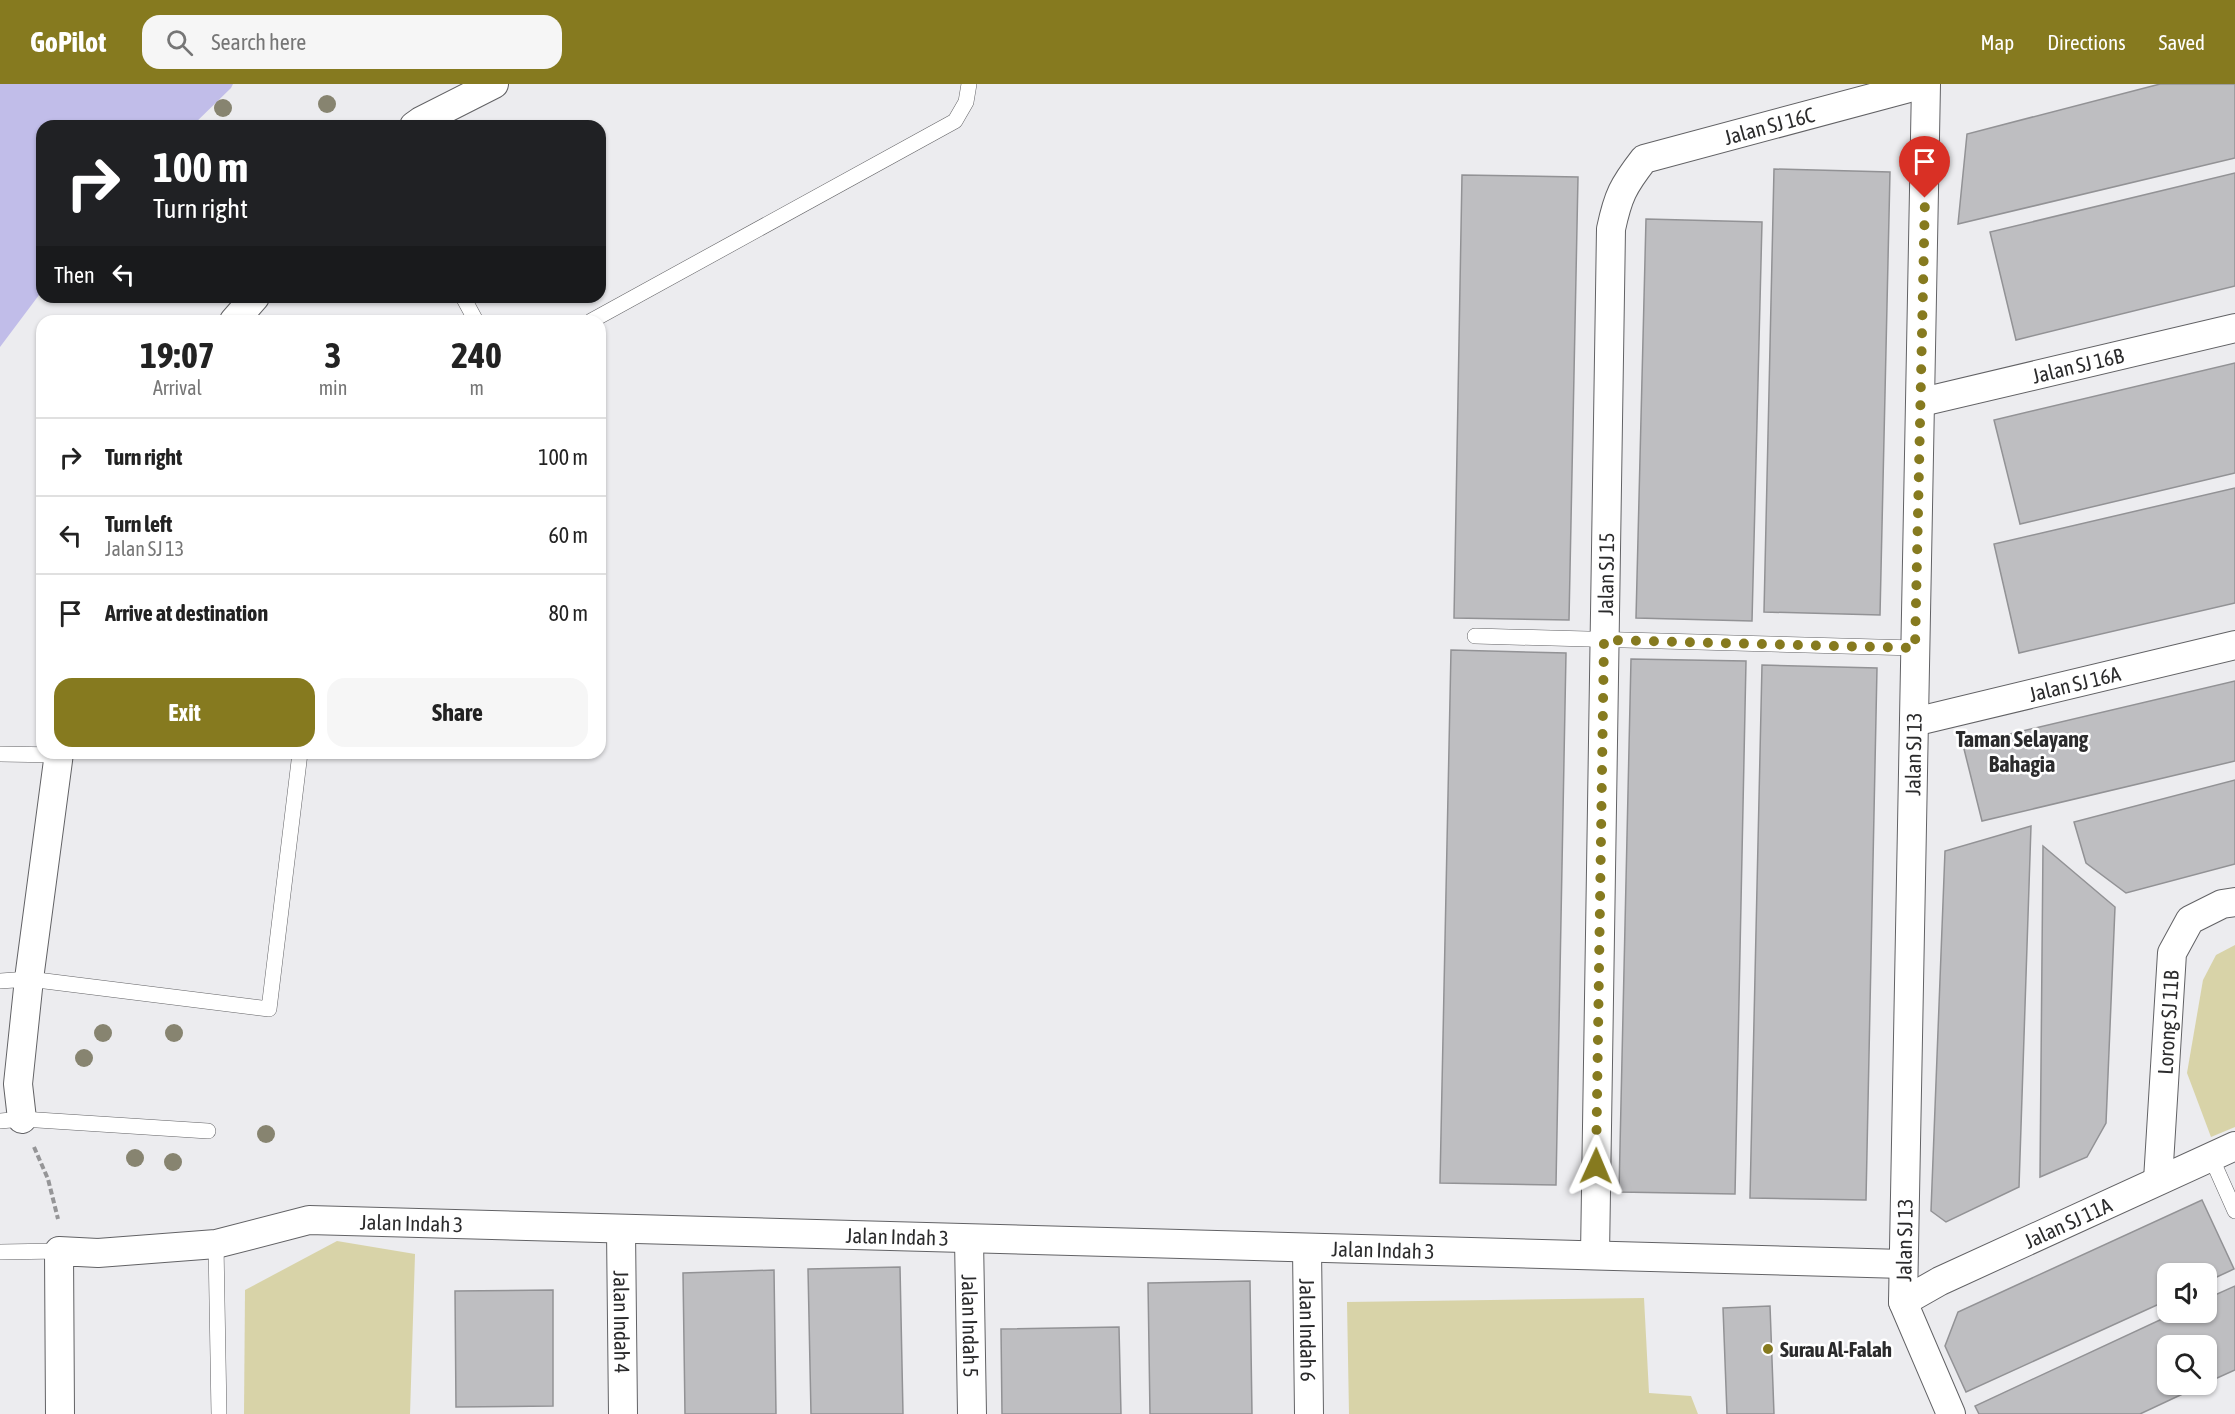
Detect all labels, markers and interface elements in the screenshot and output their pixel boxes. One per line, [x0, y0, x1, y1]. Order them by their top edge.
search box [142, 15, 562, 69]
text: GoPilot [30, 26, 106, 58]
icon: search [163, 26, 196, 59]
text: Search here [211, 29, 306, 55]
text: Map [1980, 30, 2014, 54]
text: Directions [2047, 30, 2126, 54]
text: Saved [2159, 30, 2205, 54]
street label: Jalan SJ 16C [1721, 102, 1817, 149]
pin [1899, 136, 1950, 198]
text: 100 m [153, 143, 248, 191]
icon: right [54, 144, 132, 222]
icon: arrive [1908, 145, 1941, 178]
text: Turn right [153, 193, 248, 224]
icon: left [107, 258, 140, 291]
text: Then [54, 262, 95, 288]
text: 19:07 [140, 334, 215, 376]
text: 3 [325, 334, 341, 376]
text: 240 [451, 334, 502, 376]
street label: Jalan SJ 16B [2030, 343, 2126, 388]
text: Arrival [153, 376, 202, 399]
text: min [319, 376, 347, 399]
text: m [469, 376, 484, 399]
icon: right [54, 441, 87, 474]
text: Turn right [105, 444, 182, 470]
text: 100 m [538, 444, 588, 470]
text: Turn left [105, 511, 172, 537]
icon: left [54, 519, 87, 552]
text: 60 m [548, 522, 588, 548]
street label: Jalan SJ 15 [1593, 532, 1618, 616]
text: Jalan SJ 13 [105, 537, 184, 560]
icon: arrive [54, 597, 87, 630]
text: Arrive at destination [105, 600, 268, 626]
text: 80 m [548, 600, 588, 626]
street label: Jalan SJ 16A [2026, 661, 2123, 706]
button: Exit [54, 678, 315, 747]
button: Share [327, 678, 588, 747]
street label: Jalan SJ 13 [1900, 712, 1926, 796]
district label: Taman Selayang Bahagia [1956, 726, 2089, 777]
street label: Lorong SJ 11B [2153, 969, 2183, 1075]
position arrow [1564, 1134, 1628, 1198]
street label: Jalan SJ 11A [2020, 1192, 2116, 1253]
street label: Jalan SJ 13 [1891, 1198, 1917, 1282]
street label: Jalan Indah 3 [360, 1209, 463, 1236]
street label: Jalan Indah 3 [845, 1223, 949, 1250]
street label: Jalan Indah 3 [1331, 1236, 1435, 1263]
map controls [2157, 1263, 2217, 1395]
button: sound [2157, 1263, 2217, 1323]
street label: Jalan Indah 4 [609, 1270, 635, 1374]
street label: Jalan Indah 5 [958, 1274, 983, 1378]
street label: Jalan Indah 6 [1295, 1278, 1321, 1382]
button: search [2157, 1335, 2217, 1395]
place label: Surau Al-Falah [1780, 1337, 1892, 1361]
marker: Surau Al-Falah [1761, 1342, 1775, 1356]

